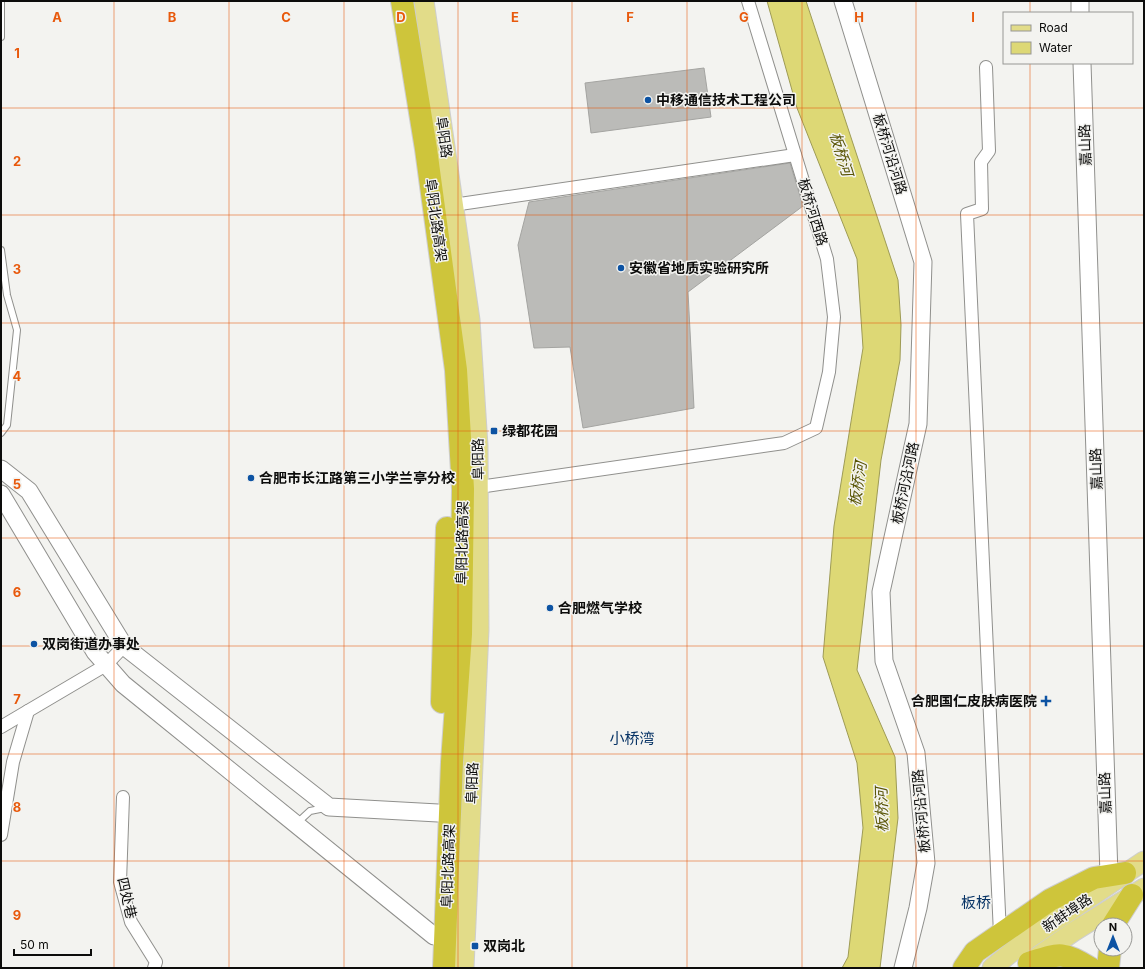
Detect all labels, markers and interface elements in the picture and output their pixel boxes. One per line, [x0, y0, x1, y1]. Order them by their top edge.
text: A [52, 9, 62, 25]
text: B [168, 9, 177, 25]
text: C [281, 9, 291, 25]
text: D [396, 9, 406, 25]
text: E [511, 9, 519, 25]
text: F [626, 9, 634, 25]
text: G [739, 9, 749, 25]
text: H [854, 9, 864, 25]
text: I [971, 9, 975, 25]
legend [1003, 12, 1133, 64]
text: Road [1039, 20, 1068, 35]
text: Water [1039, 40, 1073, 55]
text: 1 [14, 45, 20, 61]
place label: 中移通信技术工程公司 [656, 91, 796, 108]
marker: 中移通信技术工程公司 [643, 95, 653, 105]
street label: 板桥河沿河路 [870, 111, 911, 197]
street label: 阜阳路 [433, 115, 456, 159]
street label: 嘉山路 [1075, 124, 1094, 166]
water label: 板桥河 [826, 130, 858, 181]
text: 2 [13, 153, 21, 169]
street label: 板桥河西路 [795, 176, 832, 248]
street label: 阜阳北路高架 [422, 177, 451, 263]
place label: 安徽省地质实验研究所 [629, 259, 769, 276]
text: 3 [13, 261, 21, 277]
marker: 安徽省地质实验研究所 [616, 263, 626, 273]
text: 4 [13, 368, 22, 384]
place label: 绿都花园 [502, 422, 558, 439]
marker: 绿都花园 [489, 426, 499, 436]
street label: 阜阳路 [469, 438, 486, 480]
street label: 板桥河沿河路 [887, 440, 922, 526]
street label: 嘉山路 [1086, 448, 1105, 490]
water label: 板桥河 [845, 457, 871, 508]
place label: 合肥市长江路第三小学兰亭分校 [259, 469, 455, 486]
marker: 合肥市长江路第三小学兰亭分校 [246, 473, 256, 483]
text: 5 [13, 476, 21, 492]
street label: 阜阳北路高架 [452, 501, 471, 585]
text: 6 [13, 584, 21, 600]
place label: 合肥燃气学校 [558, 599, 642, 616]
marker: 合肥燃气学校 [545, 603, 555, 613]
place label: 双岗街道办事处 [42, 635, 140, 652]
marker: 双岗街道办事处 [29, 639, 39, 649]
text: 7 [13, 691, 21, 707]
place label: 合肥国仁皮肤病医院 [911, 692, 1037, 709]
marker: 合肥国仁皮肤病医院 [1040, 695, 1052, 707]
district label: 小桥湾 [609, 729, 655, 748]
street label: 阜阳路 [462, 762, 481, 804]
street label: 板桥河沿河路 [908, 768, 933, 854]
street label: 嘉山路 [1095, 772, 1114, 814]
water label: 板桥河 [872, 784, 891, 833]
text: 8 [13, 799, 21, 815]
street label: 阜阳北路高架 [438, 824, 457, 908]
street label: 四处巷 [114, 876, 140, 920]
street label: 新蚌埠路 [1039, 890, 1095, 935]
district label: 板桥 [961, 893, 991, 912]
text: 9 [13, 907, 21, 923]
north arrow [1093, 917, 1133, 957]
text: N [1109, 920, 1117, 934]
scale bar [14, 931, 91, 957]
text: 50 m [20, 937, 49, 952]
place label: 双岗北 [483, 937, 525, 954]
marker: 双岗北 [470, 941, 480, 951]

